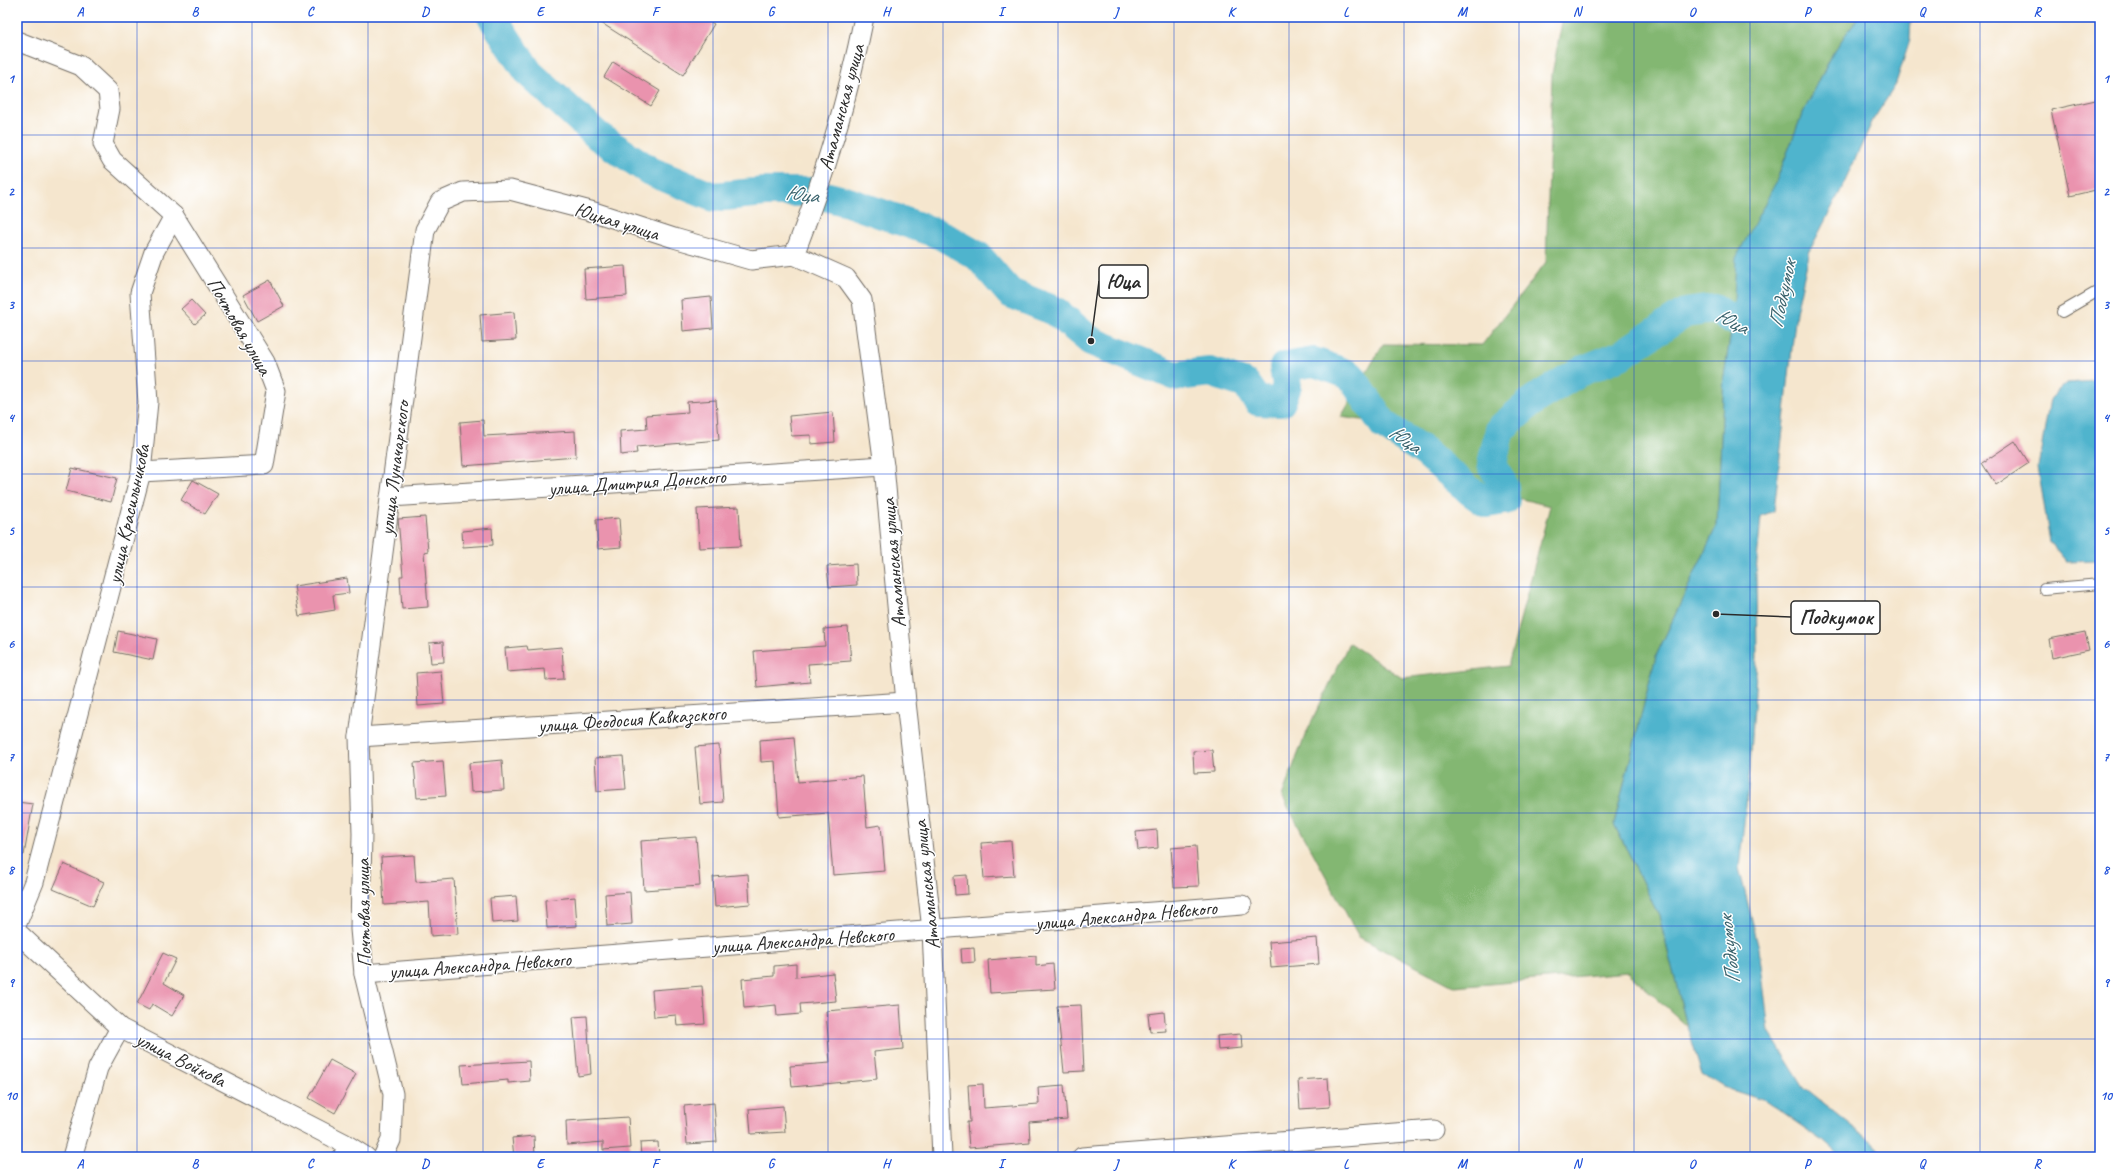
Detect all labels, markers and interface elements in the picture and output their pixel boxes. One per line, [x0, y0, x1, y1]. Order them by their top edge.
text: A [77, 4, 85, 20]
text: B [192, 4, 200, 20]
text: C [307, 4, 315, 20]
text: D [421, 4, 430, 20]
text: E [537, 4, 546, 20]
text: F [652, 4, 661, 20]
text: G [768, 4, 776, 20]
text: H [882, 4, 892, 20]
text: I [998, 4, 1007, 20]
text: J [1113, 4, 1120, 20]
text: K [1228, 4, 1238, 20]
text: L [1343, 4, 1350, 20]
text: M [1457, 4, 1468, 20]
text: N [1573, 4, 1584, 20]
text: O [1689, 4, 1698, 20]
text: P [1804, 4, 1813, 20]
text: Q [1919, 4, 1927, 20]
text: R [2033, 4, 2042, 20]
street label: Атаманская улица [813, 40, 871, 173]
text: 1 [8, 71, 16, 87]
text: 1 [2103, 71, 2111, 87]
water label: Юца [784, 179, 822, 209]
text: 2 [8, 184, 15, 200]
text: 2 [2103, 184, 2110, 200]
street label: Юцкая улица [572, 197, 664, 247]
water label: Подкумок [1762, 254, 1803, 330]
callout: Юца [1099, 265, 1148, 298]
text: Юца [1106, 268, 1141, 294]
street label: Почтовая улица [202, 273, 278, 381]
text: 3 [8, 297, 15, 313]
text: 3 [2103, 297, 2110, 313]
water label: Юца [1711, 302, 1754, 341]
street label: улица Луначарского [374, 397, 415, 538]
text: 4 [8, 410, 16, 426]
text: 4 [2103, 410, 2111, 426]
water label: Юца [1384, 419, 1427, 460]
street label: улица Красильникова [101, 440, 156, 587]
street label: улица Дмитрия Донского [547, 464, 727, 501]
street label: Атаманская улица [875, 496, 912, 629]
text: 5 [8, 523, 15, 539]
text: 5 [2103, 523, 2110, 539]
callout: Подкумок [1791, 601, 1880, 634]
text: Подкумок [1799, 604, 1875, 631]
text: 6 [8, 636, 15, 652]
text: 6 [2103, 636, 2110, 652]
street label: улица Феодосия Кавказского [536, 700, 728, 740]
text: 7 [8, 749, 15, 765]
text: 7 [2103, 749, 2110, 765]
street label: Атаманская улица [907, 818, 946, 951]
street label: Почтовая улица [350, 857, 377, 968]
text: 8 [8, 862, 16, 878]
text: 8 [2103, 862, 2111, 878]
street label: улица Александра Невского [1033, 895, 1219, 936]
water label: Подкумок [1711, 910, 1746, 985]
street label: улица Александра Невского [710, 922, 896, 959]
street label: улица Александра Невского [387, 947, 573, 984]
text: 9 [8, 975, 15, 991]
text: 9 [2103, 975, 2110, 991]
street label: улица Войкова [131, 1026, 232, 1094]
text: 10 [5, 1088, 18, 1104]
text: 10 [2100, 1088, 2113, 1104]
text: A [77, 1156, 85, 1172]
text: B [192, 1156, 200, 1172]
text: C [307, 1156, 315, 1172]
text: D [421, 1156, 430, 1172]
text: E [537, 1156, 546, 1172]
text: F [652, 1156, 661, 1172]
text: G [768, 1156, 776, 1172]
text: H [882, 1156, 892, 1172]
text: I [998, 1156, 1007, 1172]
text: J [1113, 1156, 1120, 1172]
text: K [1228, 1156, 1238, 1172]
text: L [1343, 1156, 1350, 1172]
text: M [1457, 1156, 1468, 1172]
text: N [1573, 1156, 1584, 1172]
text: O [1689, 1156, 1698, 1172]
text: P [1804, 1156, 1813, 1172]
text: Q [1919, 1156, 1927, 1172]
text: R [2033, 1156, 2042, 1172]

